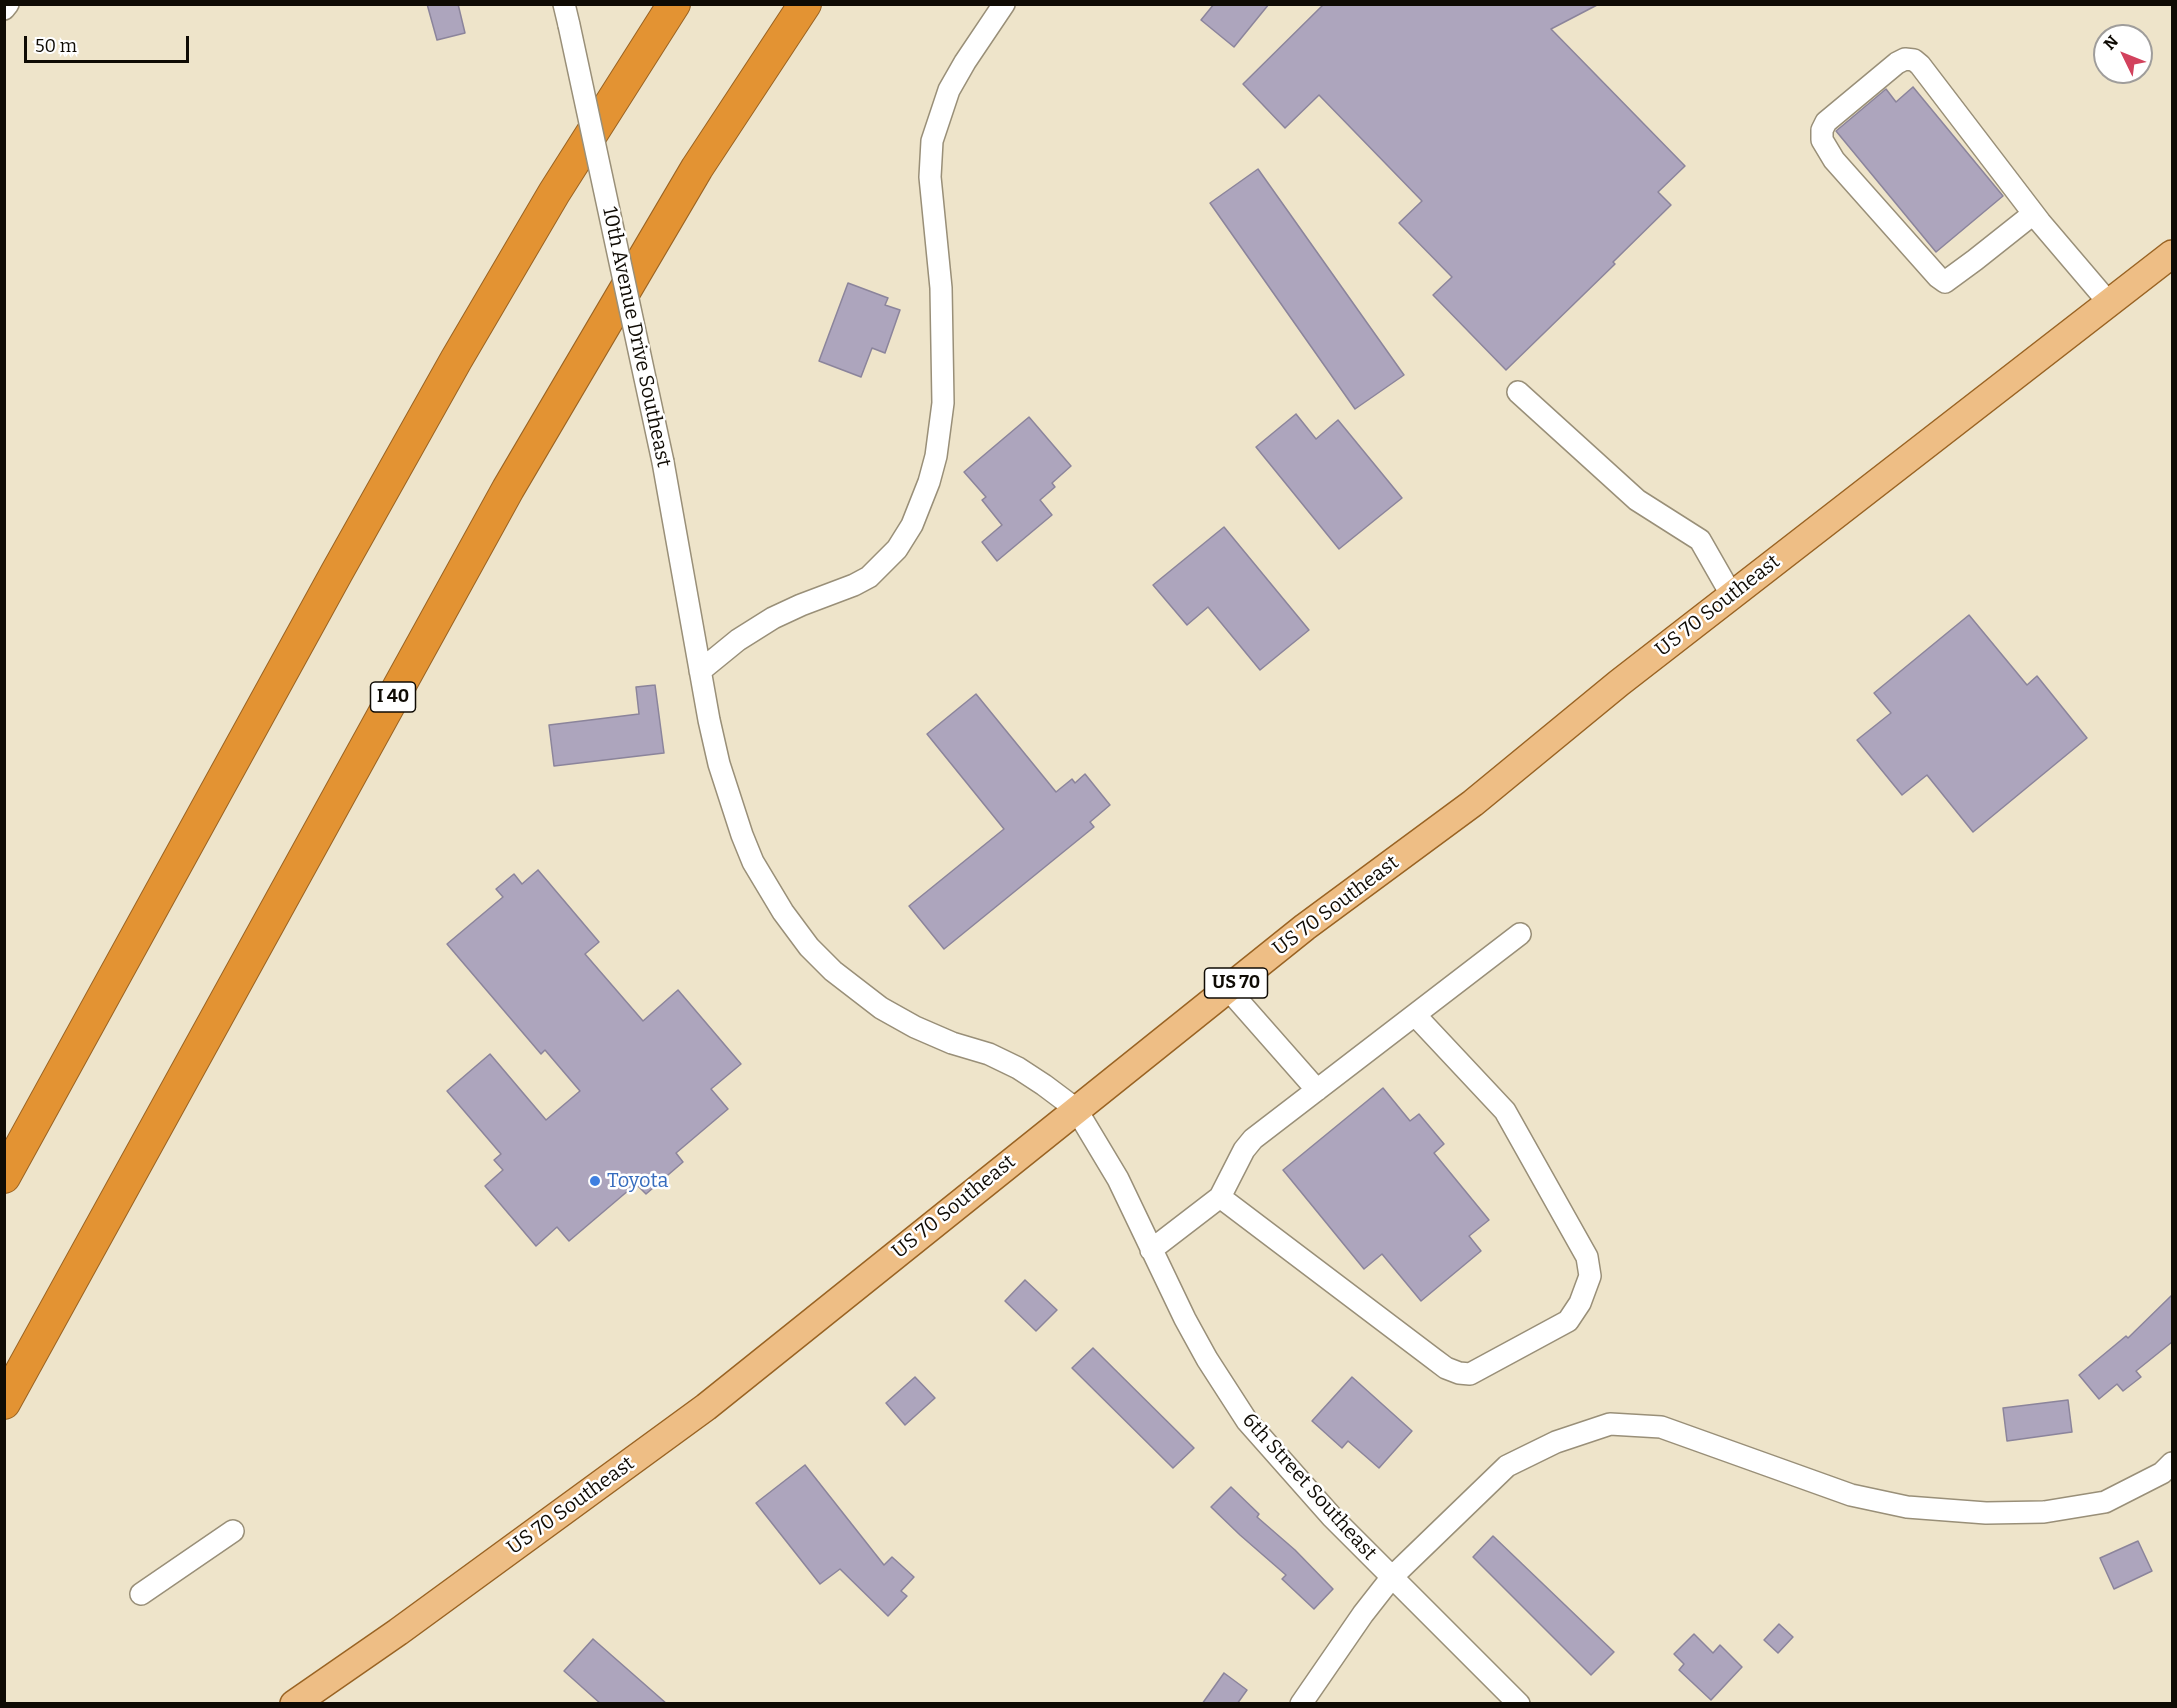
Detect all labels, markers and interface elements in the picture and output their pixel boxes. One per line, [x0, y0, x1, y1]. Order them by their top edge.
scale bar [27, 24, 192, 62]
north arrow [2093, 24, 2153, 84]
text: N [2100, 32, 2122, 54]
text: 50 m [35, 35, 77, 57]
street label: 10th Avenue Drive Southeast [597, 204, 675, 470]
street label: US 70 Southeast [1651, 550, 1785, 662]
road number: I 40 [370, 682, 416, 712]
street label: US 70 Southeast [1268, 851, 1404, 961]
road number: US 70 [1204, 968, 1268, 998]
street label: US 70 Southeast [888, 1150, 1020, 1264]
place label: Toyota [607, 1169, 668, 1193]
marker: Toyota [588, 1174, 602, 1188]
street label: 6th Street Southeast [1237, 1409, 1381, 1565]
street label: US 70 Southeast [503, 1452, 639, 1560]

